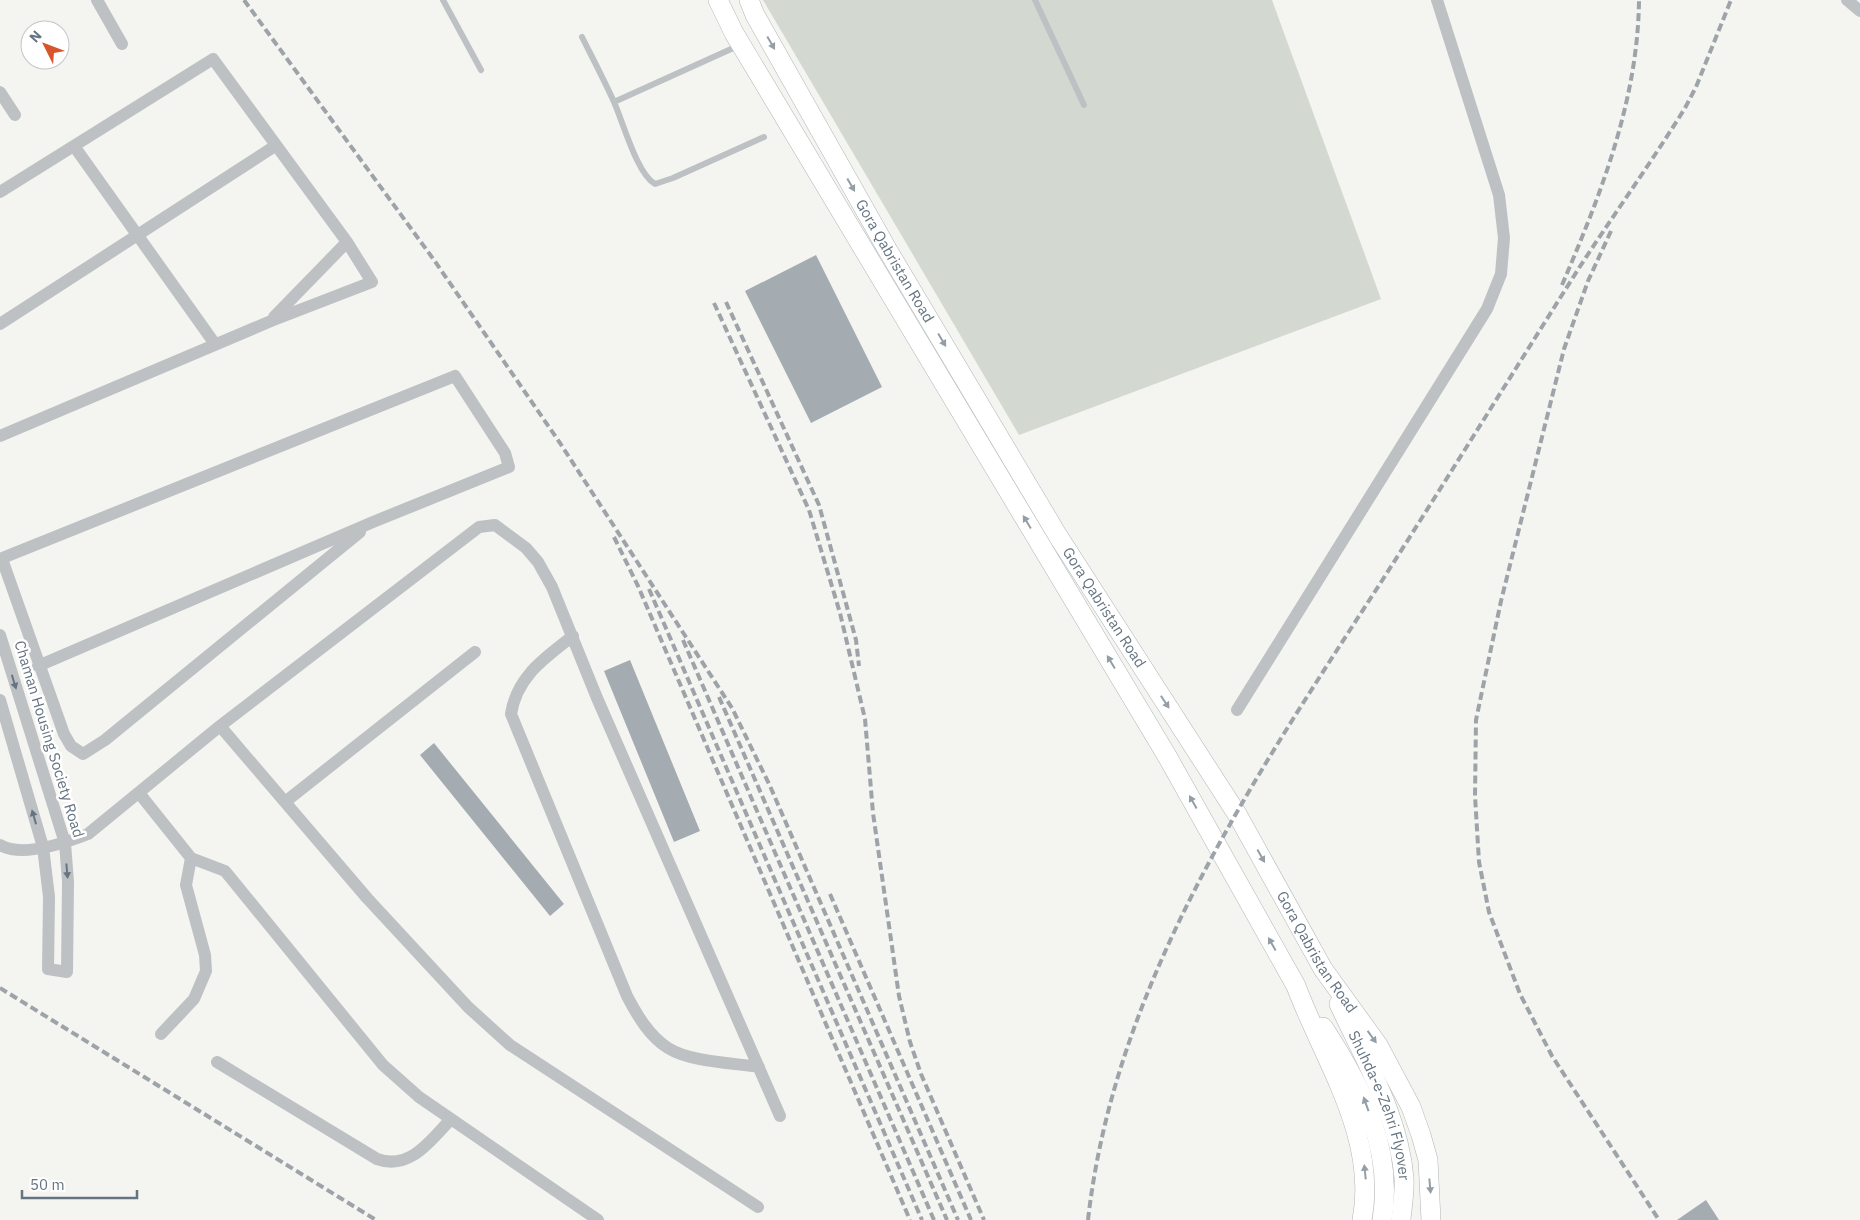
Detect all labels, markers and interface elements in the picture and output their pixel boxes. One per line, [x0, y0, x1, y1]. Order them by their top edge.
north arrow [20, 20, 70, 70]
text: N [25, 27, 45, 46]
one-way arrow [767, 36, 775, 51]
one-way arrow [847, 177, 855, 192]
street label: Gora Qabristan Road [852, 196, 939, 326]
one-way arrow [937, 334, 946, 347]
one-way arrow [1023, 516, 1032, 529]
street label: Gora Qabristan Road [1059, 543, 1150, 671]
street label: Chaman Housing Society Road [10, 638, 89, 840]
one-way arrow [1106, 655, 1115, 668]
one-way arrow [11, 674, 19, 689]
one-way arrow [1160, 695, 1170, 708]
one-way arrow [1188, 795, 1197, 809]
one-way arrow [30, 810, 38, 825]
one-way arrow [1256, 850, 1265, 863]
one-way arrow [63, 864, 71, 880]
street label: Gora Qabristan Road [1273, 888, 1362, 1016]
one-way arrow [1268, 936, 1276, 951]
street label: Shuhda-e-Zehri Flyover [1344, 1027, 1414, 1181]
one-way arrow [1367, 1030, 1377, 1044]
one-way arrow [1362, 1096, 1370, 1111]
one-way arrow [1361, 1163, 1369, 1179]
scale bar [22, 1168, 138, 1200]
text: 50 m [30, 1175, 65, 1194]
one-way arrow [1426, 1179, 1434, 1195]

